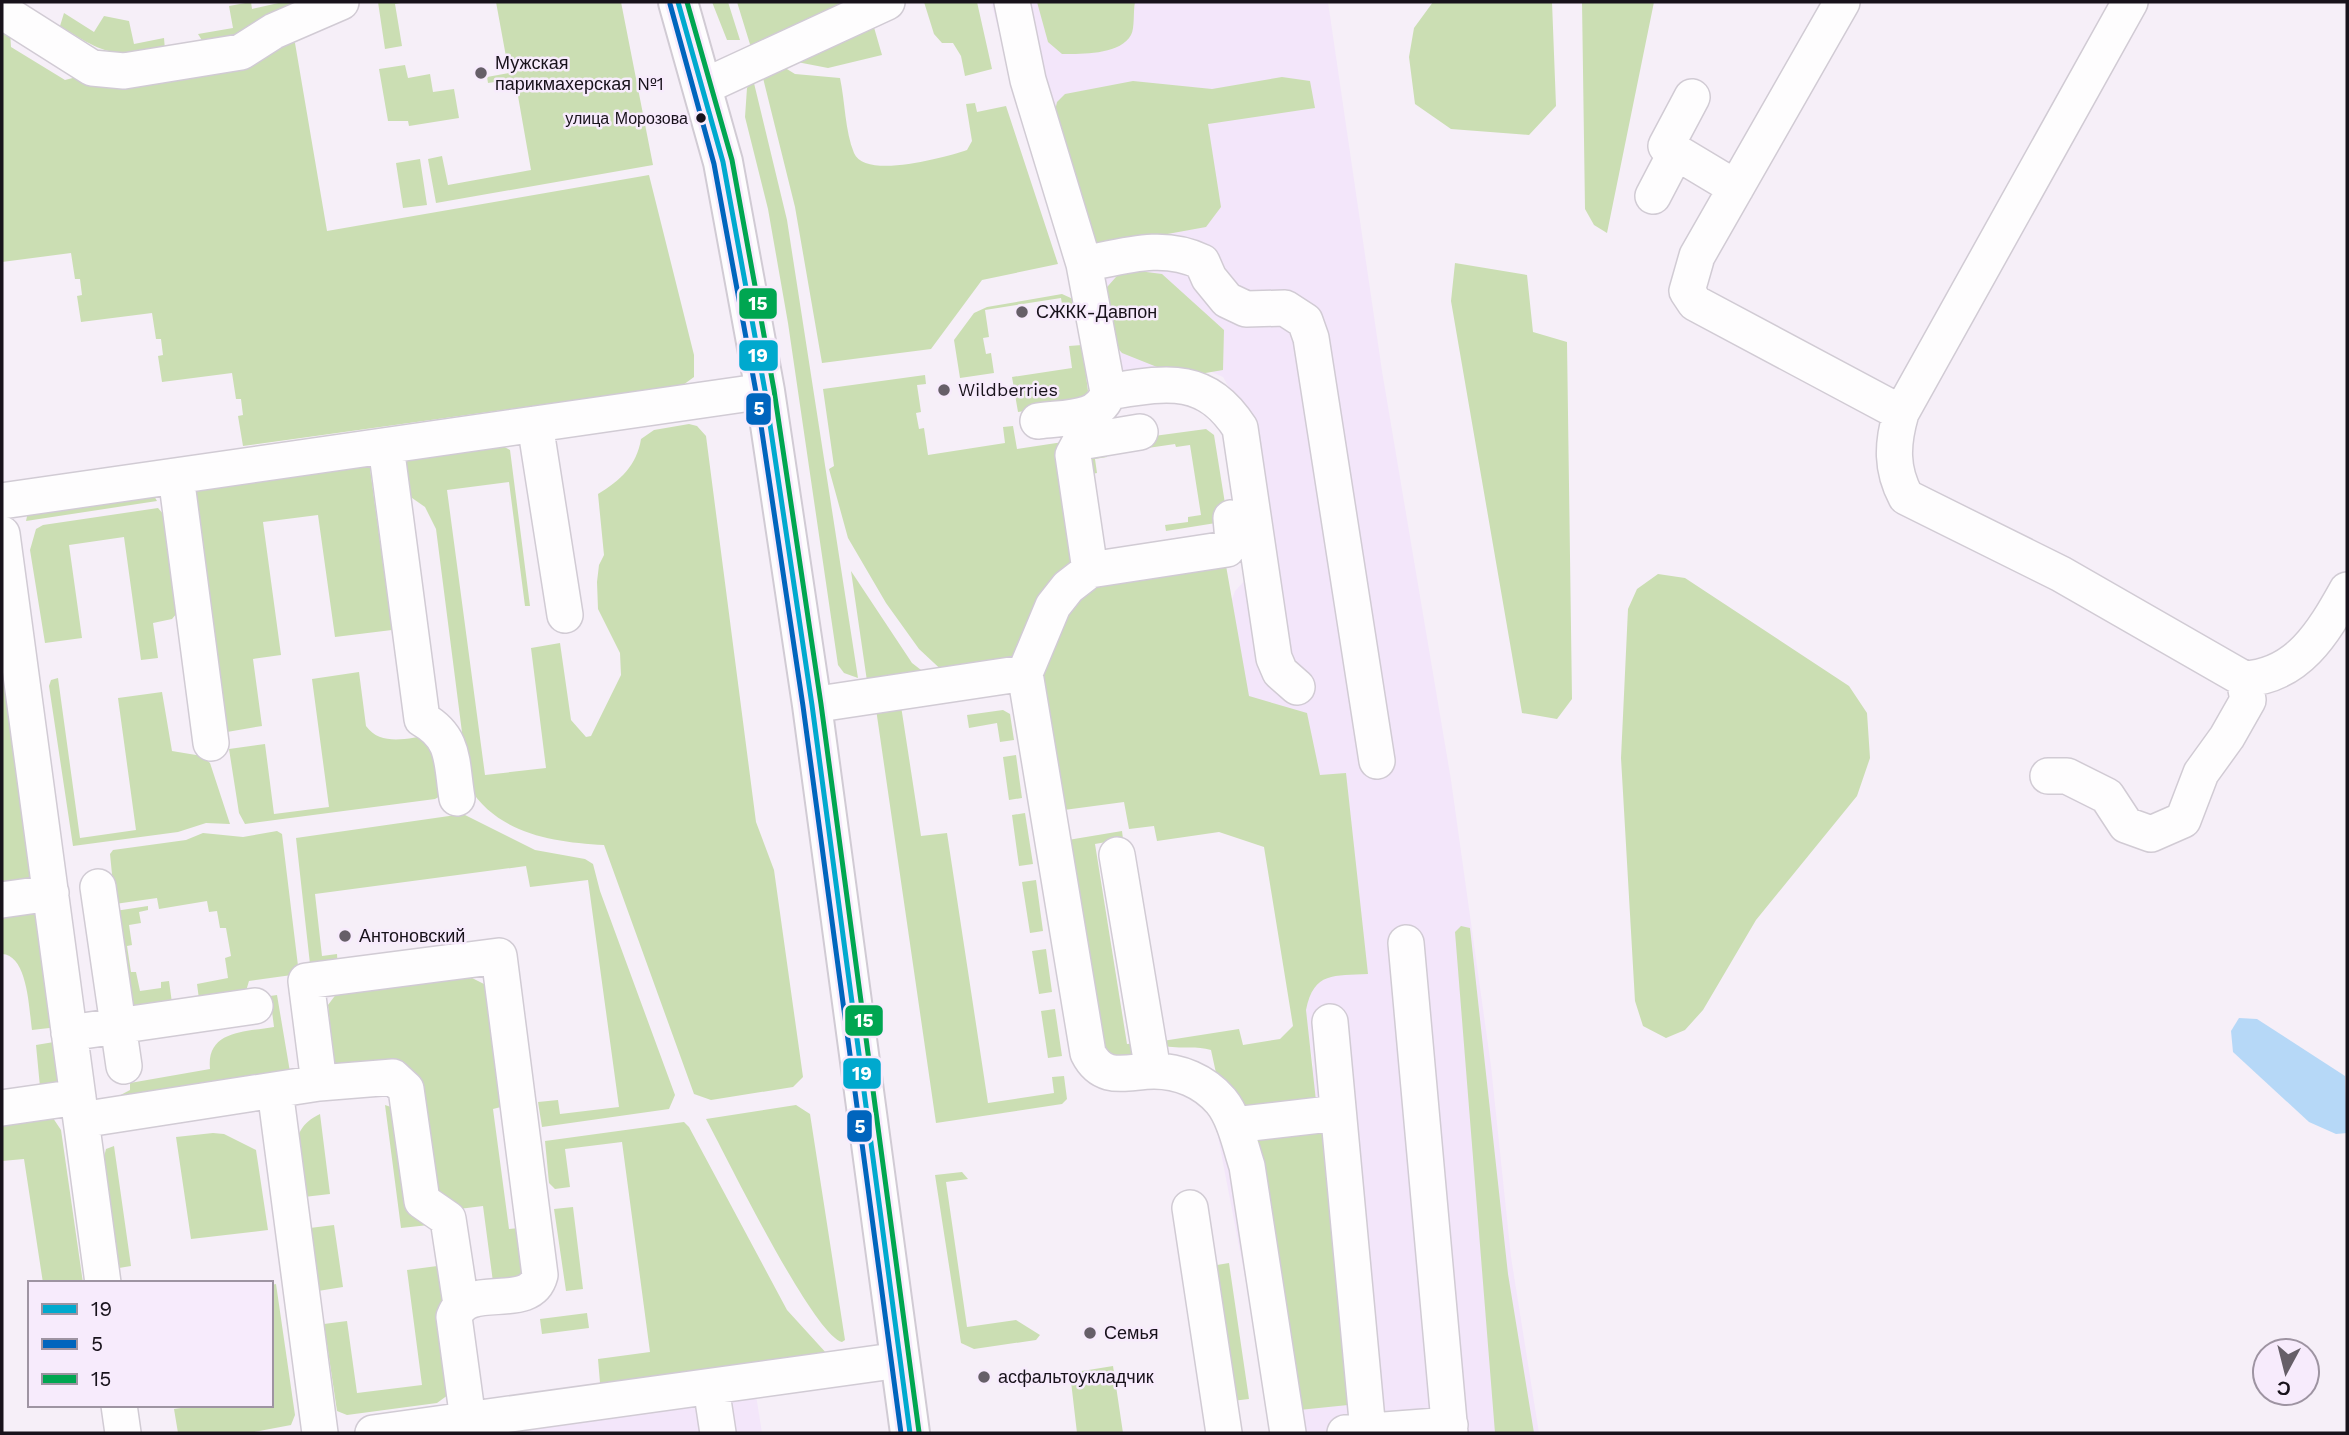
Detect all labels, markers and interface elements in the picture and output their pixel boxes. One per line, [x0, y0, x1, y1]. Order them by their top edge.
place label: Мужская парикмахерская №1 [495, 52, 664, 94]
marker: Мужская парикмахерская №1 [473, 65, 489, 81]
place label: улица Морозова [565, 109, 688, 128]
marker: улица Морозова [694, 111, 708, 125]
line badge: 15 [738, 287, 778, 320]
text: 15 [748, 292, 768, 315]
place label: СЖКК-Давпон [1036, 301, 1157, 322]
marker: СЖКК-Давпон [1014, 304, 1030, 320]
line badge: 19 [738, 339, 779, 372]
text: 19 [748, 344, 768, 367]
place label: Wildberries [958, 379, 1058, 400]
marker: Wildberries [936, 382, 952, 398]
line badge: 5 [745, 392, 772, 426]
text: 5 [753, 397, 765, 420]
place label: Антоновский [359, 925, 465, 946]
marker: Антоновский [337, 928, 353, 944]
line badge: 15 [844, 1004, 884, 1037]
text: 15 [854, 1009, 874, 1032]
line badge: 19 [842, 1057, 882, 1090]
text: 19 [852, 1062, 872, 1085]
line badge: 5 [846, 1109, 873, 1143]
text: 5 [854, 1115, 866, 1138]
legend [28, 1281, 273, 1407]
text: 19 [91, 1296, 112, 1321]
place label: Семья [1104, 1322, 1159, 1343]
marker: Семья [1082, 1325, 1098, 1341]
text: 5 [91, 1331, 103, 1356]
north arrow [2251, 1337, 2321, 1407]
text: 15 [91, 1366, 111, 1391]
place label: асфальтоукладчик [998, 1366, 1154, 1387]
marker: асфальтоукладчик [976, 1369, 992, 1385]
text: С [2276, 1376, 2292, 1401]

